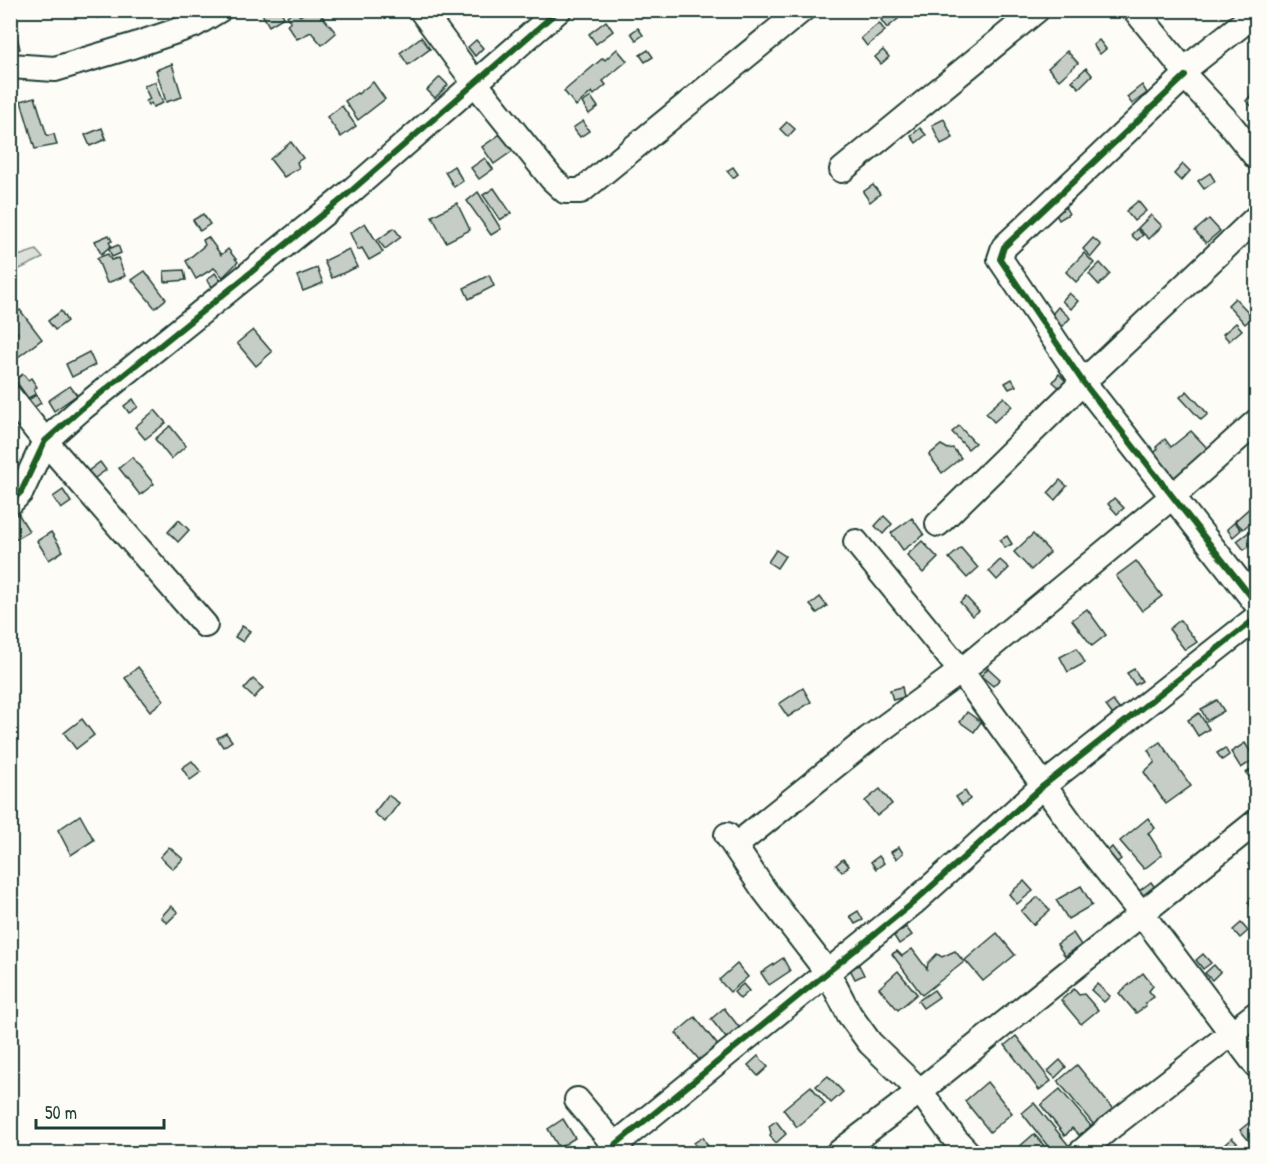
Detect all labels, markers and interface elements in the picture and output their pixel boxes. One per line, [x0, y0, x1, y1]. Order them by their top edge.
scale bar [36, 1092, 164, 1130]
text: 50 m [45, 1100, 77, 1125]

